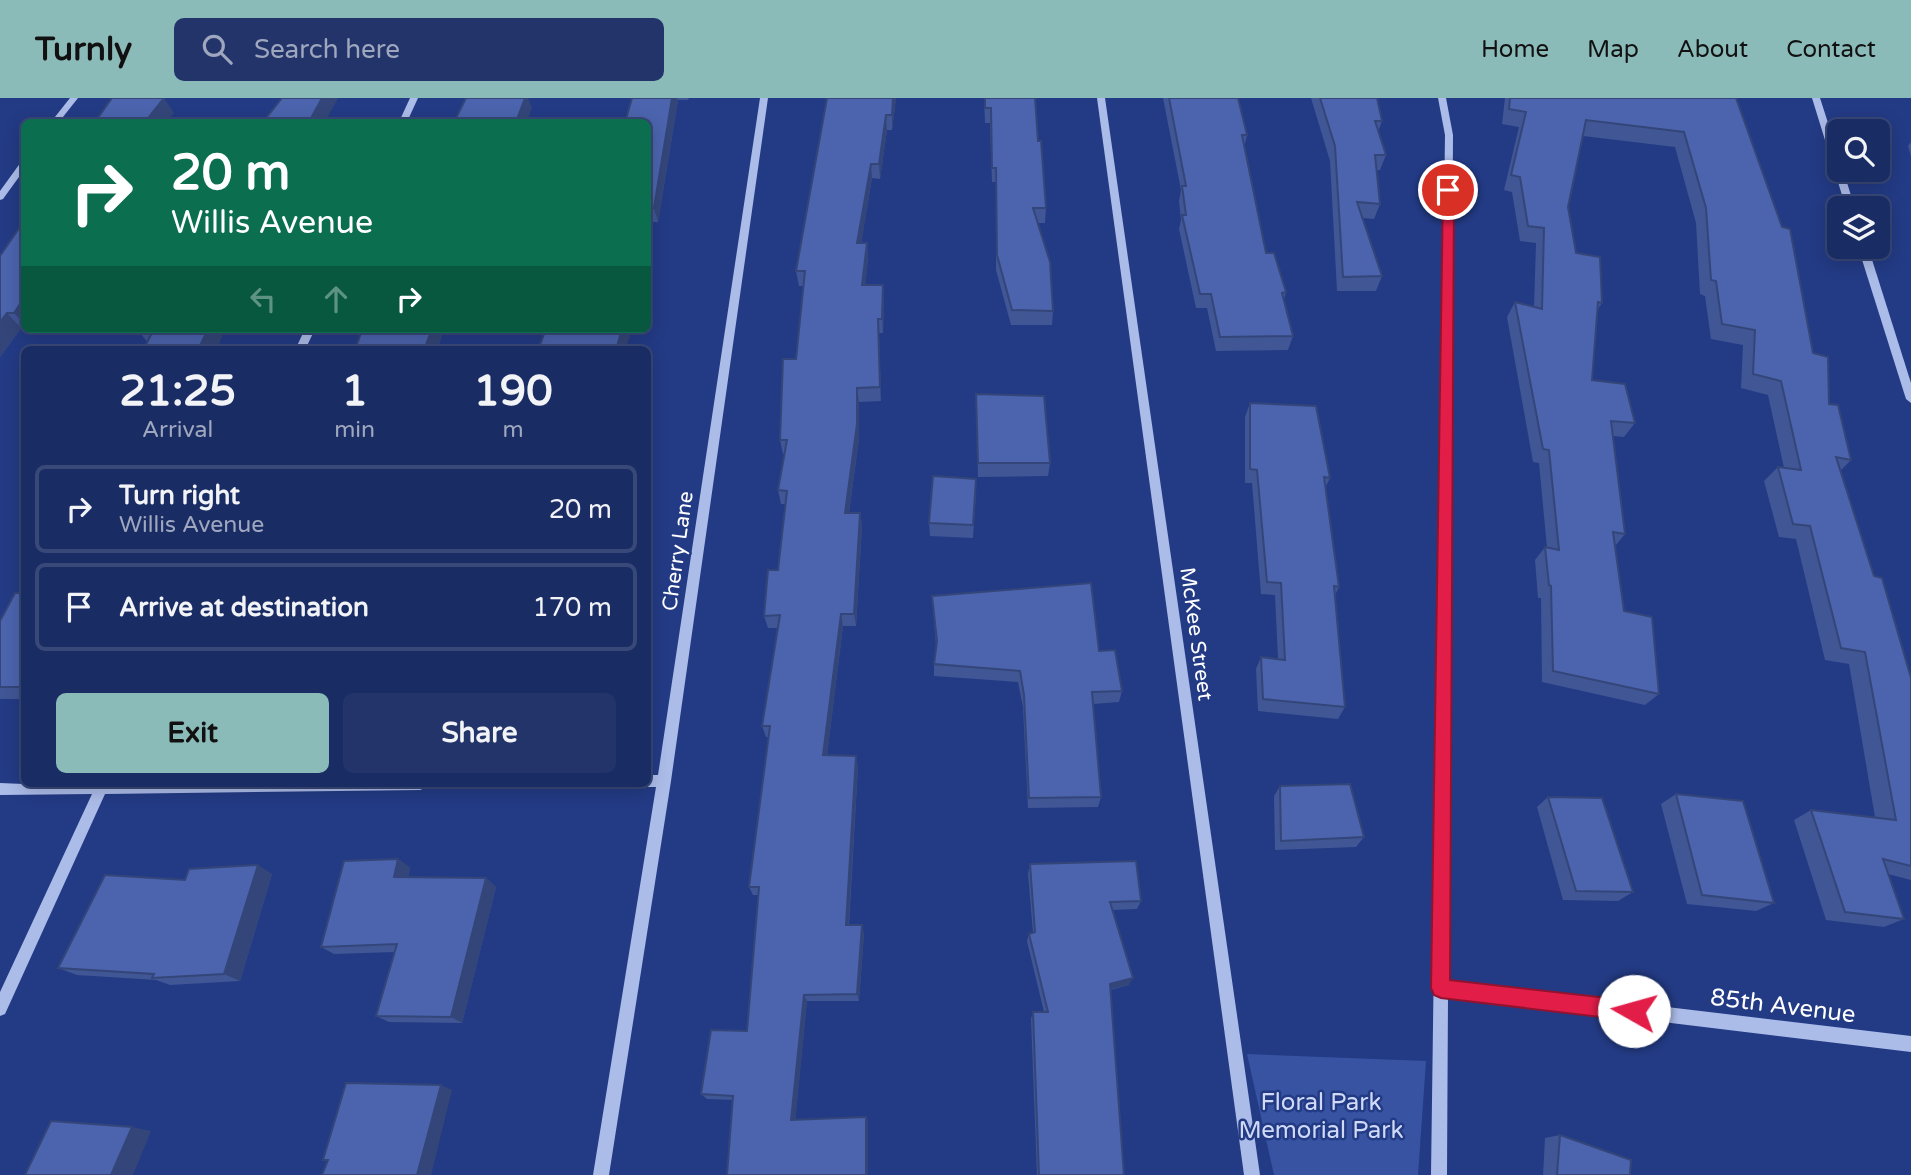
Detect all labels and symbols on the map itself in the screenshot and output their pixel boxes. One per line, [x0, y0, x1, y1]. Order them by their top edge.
pin [1418, 160, 1478, 220]
street label: Cherry Lane [657, 489, 699, 612]
street label: McKee Street [1174, 566, 1218, 702]
position arrow [1597, 974, 1671, 1048]
street label: 85th Avenue [1709, 983, 1857, 1029]
park label: Floral Park Memorial Park [1238, 1088, 1404, 1145]

